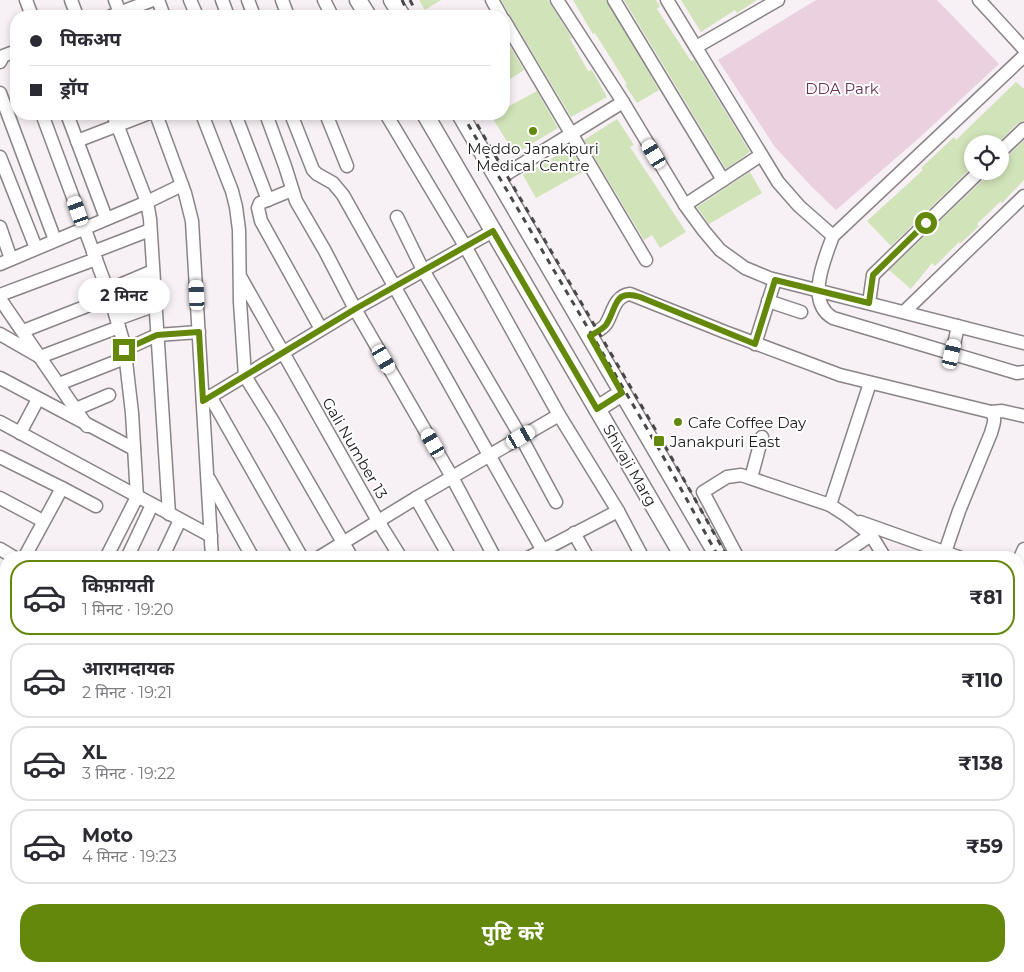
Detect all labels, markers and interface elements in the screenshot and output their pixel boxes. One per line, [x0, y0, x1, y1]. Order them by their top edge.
text: पिकअप [60, 28, 121, 51]
text: ड्रॉप [60, 77, 88, 100]
park label: DDA Park [805, 79, 879, 98]
marker: Meddo Janakpuri Medical Centre [527, 125, 539, 137]
map controls [964, 135, 1009, 180]
button: locate [964, 135, 1009, 180]
car [639, 137, 668, 171]
place label: Meddo Janakpuri Medical Centre [467, 139, 599, 175]
car [65, 194, 90, 228]
route start [915, 212, 937, 234]
callout: 2 मिनट [78, 278, 170, 312]
car [188, 280, 205, 310]
text: 2 मिनट [100, 286, 148, 305]
car [941, 338, 962, 370]
route end [113, 339, 135, 361]
car [370, 342, 397, 376]
street label: Gali Number 13 [318, 394, 392, 502]
place label: Cafe Coffee Day [688, 413, 807, 432]
marker: Cafe Coffee Day [672, 416, 684, 428]
street label: Shivaji Marg [599, 421, 661, 509]
car [504, 423, 537, 451]
car [419, 426, 446, 460]
place label: Janakpuri East [669, 432, 781, 451]
marker: Janakpuri East [652, 434, 666, 448]
text: किफ़ायती [82, 574, 154, 597]
icon: car [22, 575, 67, 620]
text: ₹81 [969, 586, 1003, 609]
text: 1 मिनट · 19:20 [82, 600, 174, 619]
text: आरामदायक [82, 657, 174, 680]
icon: car [22, 658, 67, 703]
text: ₹110 [961, 669, 1003, 692]
text: 2 मिनट · 19:21 [82, 683, 172, 702]
icon: car [22, 741, 67, 786]
text: XL [82, 741, 107, 764]
text: ₹138 [958, 752, 1003, 775]
text: 3 मिनट · 19:22 [82, 764, 175, 783]
icon: car [22, 824, 67, 869]
text: Moto [82, 824, 133, 847]
text: ₹59 [966, 835, 1003, 858]
text: 4 मिनट · 19:23 [82, 847, 177, 866]
button: पुष्टि करें [20, 904, 1005, 962]

